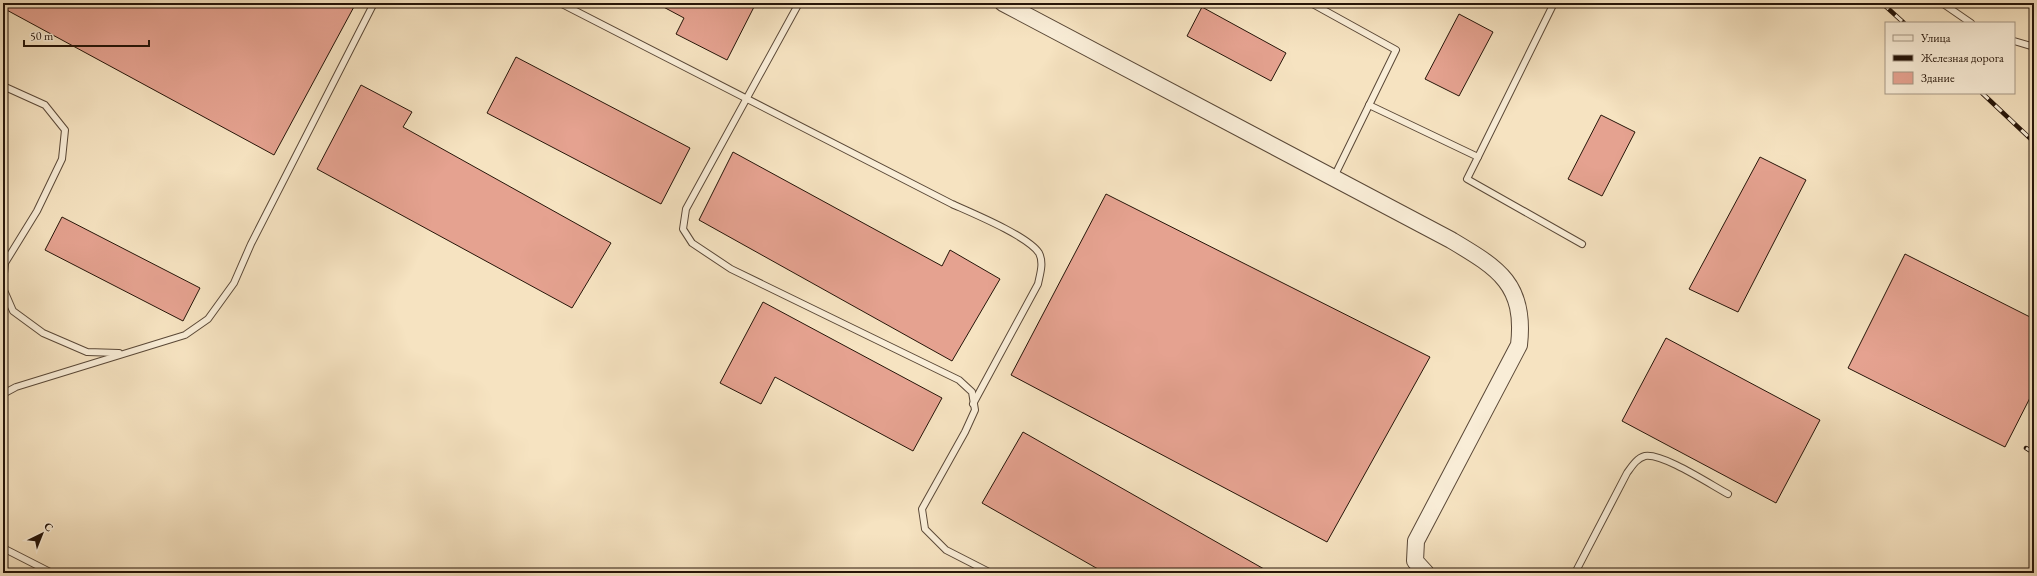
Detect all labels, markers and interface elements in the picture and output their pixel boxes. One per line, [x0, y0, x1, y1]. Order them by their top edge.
scale bar [24, 22, 149, 48]
legend [1885, 22, 2015, 94]
text: 50 m [30, 28, 54, 44]
text: Улица [1920, 30, 1951, 46]
text: Железная дорога [1920, 50, 2004, 66]
text: Здание [1921, 70, 1955, 86]
north arrow [22, 514, 62, 554]
text: С [41, 519, 57, 535]

